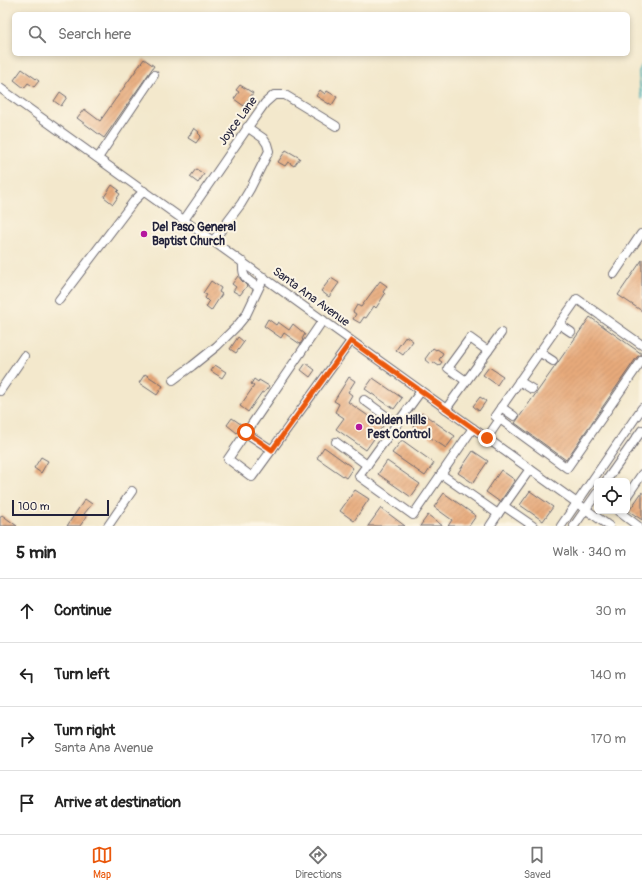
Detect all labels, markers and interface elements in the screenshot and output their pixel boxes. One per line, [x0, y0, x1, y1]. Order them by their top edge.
search box [12, 12, 630, 56]
icon: search [26, 23, 48, 45]
text: Search here [58, 25, 131, 44]
street label: Joyce Lane [215, 94, 261, 148]
place label: Del Paso General Baptist Church [152, 220, 236, 249]
marker: Del Paso General Baptist Church [139, 229, 149, 239]
street label: Santa Ana Avenue [270, 264, 353, 330]
place label: Golden Hills Pest Control [367, 413, 431, 442]
marker: Golden Hills Pest Control [354, 422, 364, 432]
route start [237, 423, 255, 441]
route end [478, 429, 496, 447]
map controls [594, 478, 630, 514]
button: locate [594, 478, 630, 514]
scale bar [12, 498, 109, 517]
text: 100 m [18, 500, 49, 513]
text: 5 min [16, 542, 56, 563]
text: Walk · 340 m [552, 544, 626, 560]
icon: ahead [16, 600, 38, 622]
text: Continue [54, 601, 112, 620]
text: 30 m [596, 603, 626, 619]
icon: left [16, 664, 38, 686]
text: Turn left [54, 665, 110, 684]
text: 140 m [590, 667, 626, 683]
text: Turn right [54, 721, 115, 740]
icon: right [16, 728, 38, 750]
text: 170 m [591, 731, 626, 747]
text: Santa Ana Avenue [54, 740, 153, 756]
icon: arrive [16, 792, 38, 814]
text: Arrive at destination [54, 793, 181, 812]
tab: Map [91, 844, 113, 881]
tab: Directions [295, 844, 342, 881]
tab: Saved [524, 844, 551, 881]

